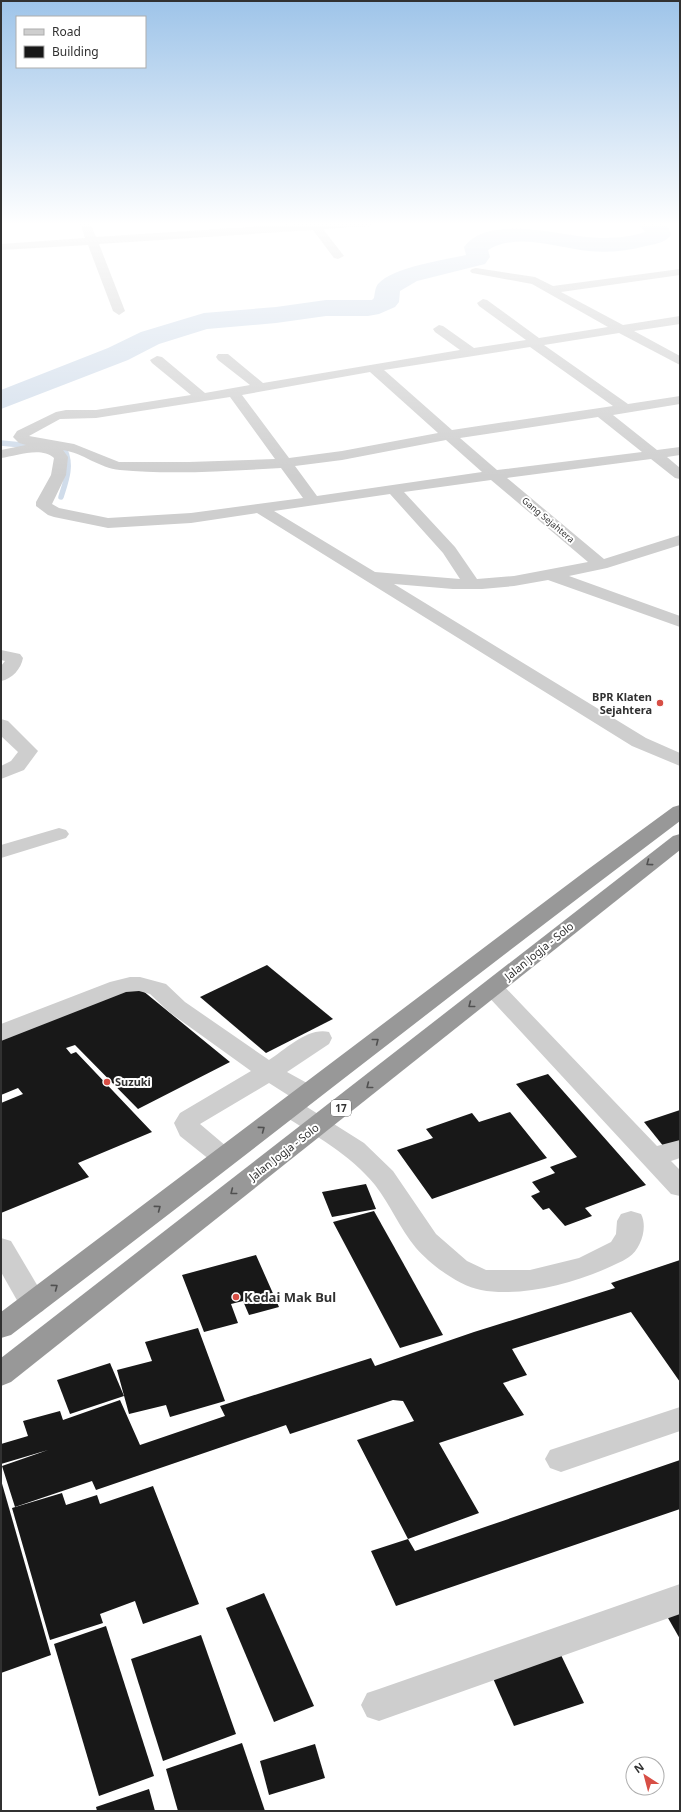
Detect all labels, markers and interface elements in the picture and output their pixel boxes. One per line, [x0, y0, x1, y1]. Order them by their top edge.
legend [16, 16, 146, 68]
text: Road [52, 23, 81, 40]
text: Building [52, 43, 99, 60]
street label: Gang Sejahtera [519, 494, 577, 545]
place label: BPR Klaten Sejahtera [592, 689, 652, 717]
marker: BPR Klaten Sejahtera [655, 698, 665, 708]
one-way arrow [646, 858, 653, 865]
street label: Jalan Jogja - Solo [500, 918, 577, 984]
one-way arrow [468, 1001, 475, 1008]
one-way arrow [371, 1039, 378, 1046]
place label: Suzuki [115, 1074, 151, 1089]
marker: Suzuki [102, 1077, 112, 1087]
one-way arrow [366, 1081, 373, 1088]
road number: 17 [331, 1100, 351, 1116]
street label: Jalan Jogja - Solo [245, 1119, 322, 1184]
one-way arrow [257, 1127, 264, 1134]
one-way arrow [230, 1187, 237, 1194]
one-way arrow [154, 1206, 161, 1213]
one-way arrow [50, 1284, 57, 1291]
place label: Kedai Mak Bul [244, 1288, 336, 1306]
marker: Kedai Mak Bul [231, 1292, 241, 1302]
north arrow [625, 1756, 665, 1796]
text: N [631, 1759, 647, 1776]

